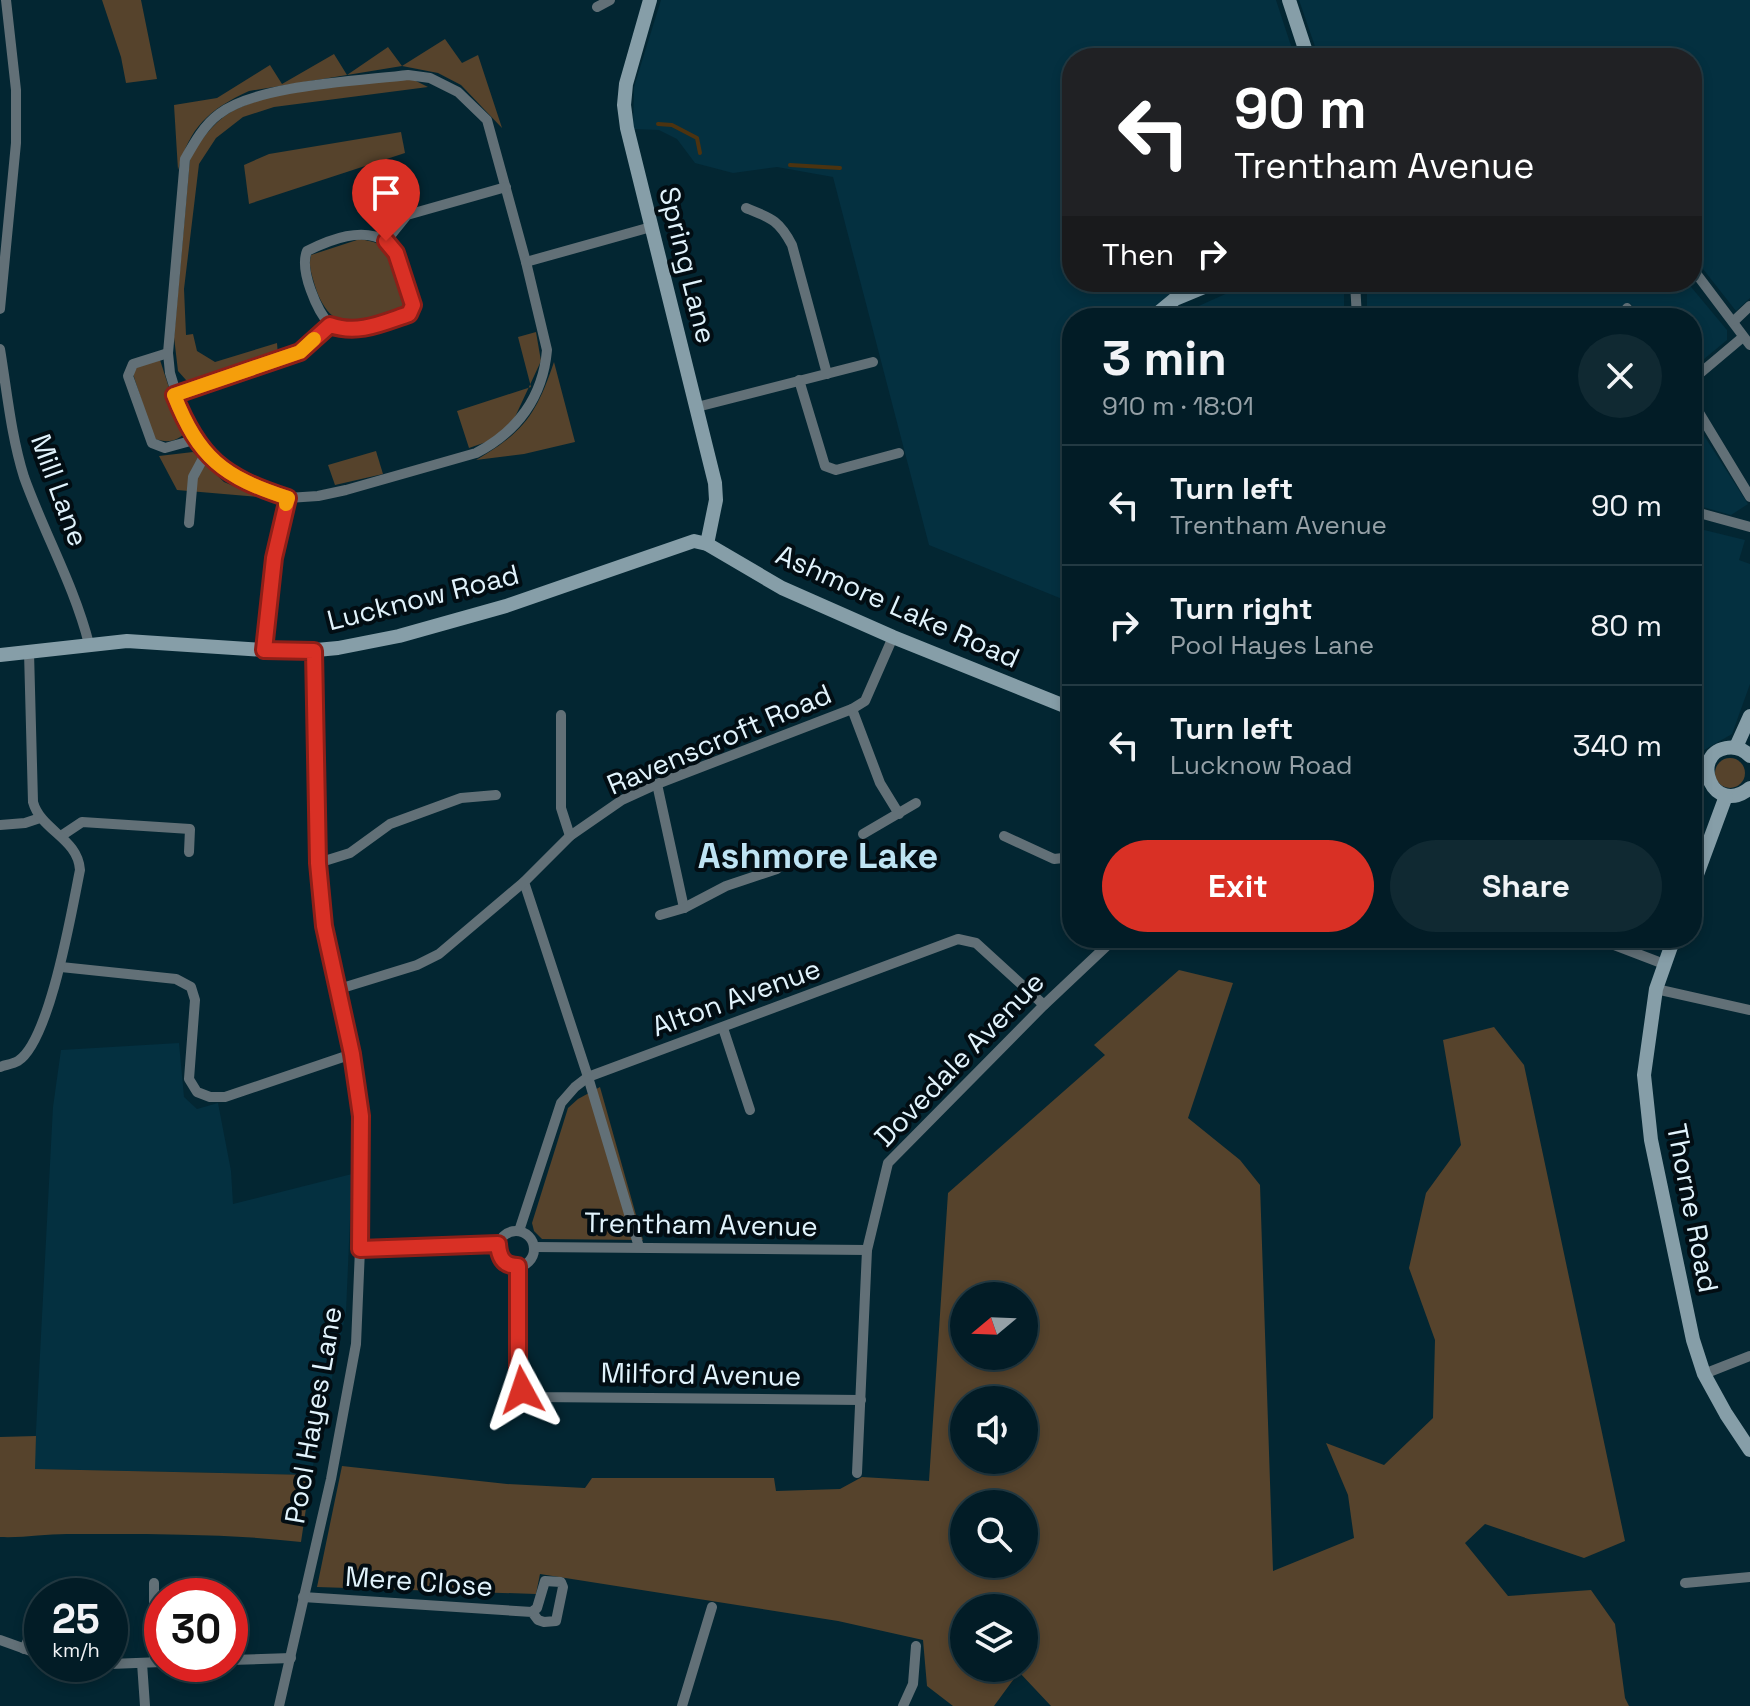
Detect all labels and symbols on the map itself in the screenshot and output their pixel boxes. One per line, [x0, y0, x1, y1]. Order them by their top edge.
pin [352, 159, 420, 241]
street label: Spring Lane [651, 183, 725, 347]
street label: Mill Lane [23, 429, 97, 551]
street label: Ashmore Lake Road [771, 536, 1025, 676]
street label: Lucknow Road [323, 556, 523, 638]
street label: Ravenscroft Road [601, 675, 837, 803]
district label: Ashmore Lake [698, 833, 938, 879]
street label: Alton Avenue [647, 950, 825, 1044]
street label: Dovedale Avenue [866, 964, 1052, 1154]
street label: Thorne Road [1659, 1121, 1727, 1295]
street label: Trentham Avenue [584, 1204, 818, 1244]
north arrow [950, 1282, 1038, 1370]
street label: Pool Hayes Lane [276, 1304, 350, 1526]
position arrow [480, 1348, 564, 1432]
street label: Milford Avenue [600, 1354, 802, 1394]
street label: Mere Close [344, 1558, 494, 1604]
speed limit sign: 30 [144, 1578, 248, 1682]

